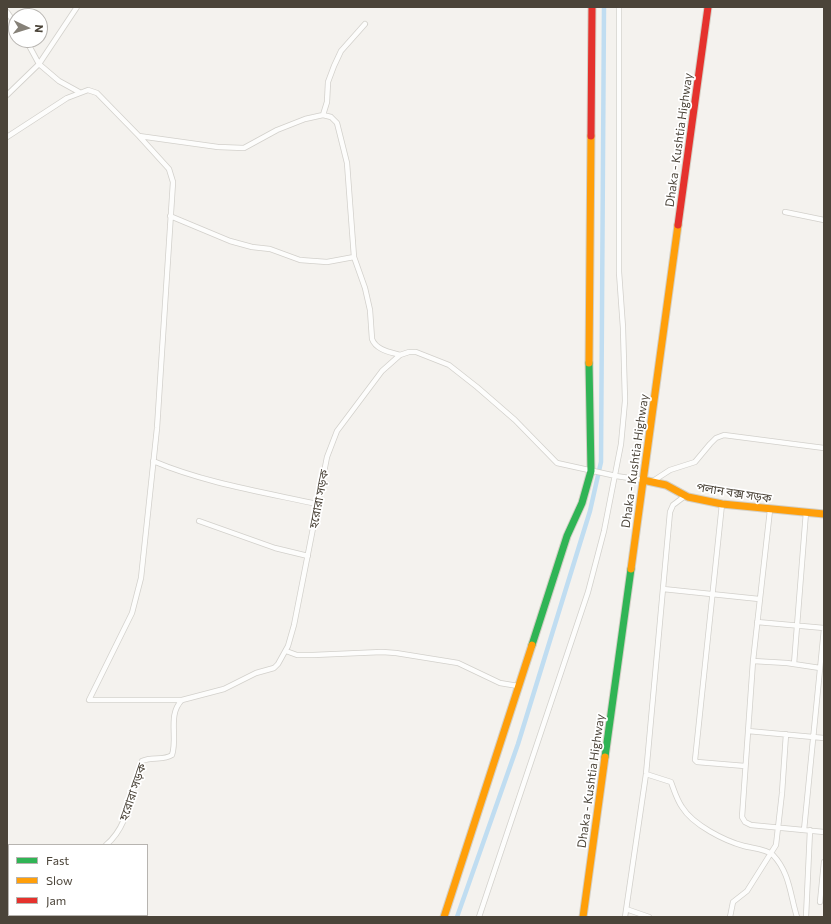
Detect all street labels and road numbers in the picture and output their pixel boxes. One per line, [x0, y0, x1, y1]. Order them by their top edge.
street label: Dhaka - Kushtia Highway [662, 72, 696, 208]
street label: Dhaka - Kushtia Highway [618, 393, 652, 529]
street label: হরোরা সড়ক [306, 468, 332, 530]
street label: পলান বক্স সড়ক [695, 480, 773, 506]
street label: Dhaka - Kushtia Highway [574, 713, 608, 849]
street label: হরোরা সড়ক [117, 762, 149, 822]

